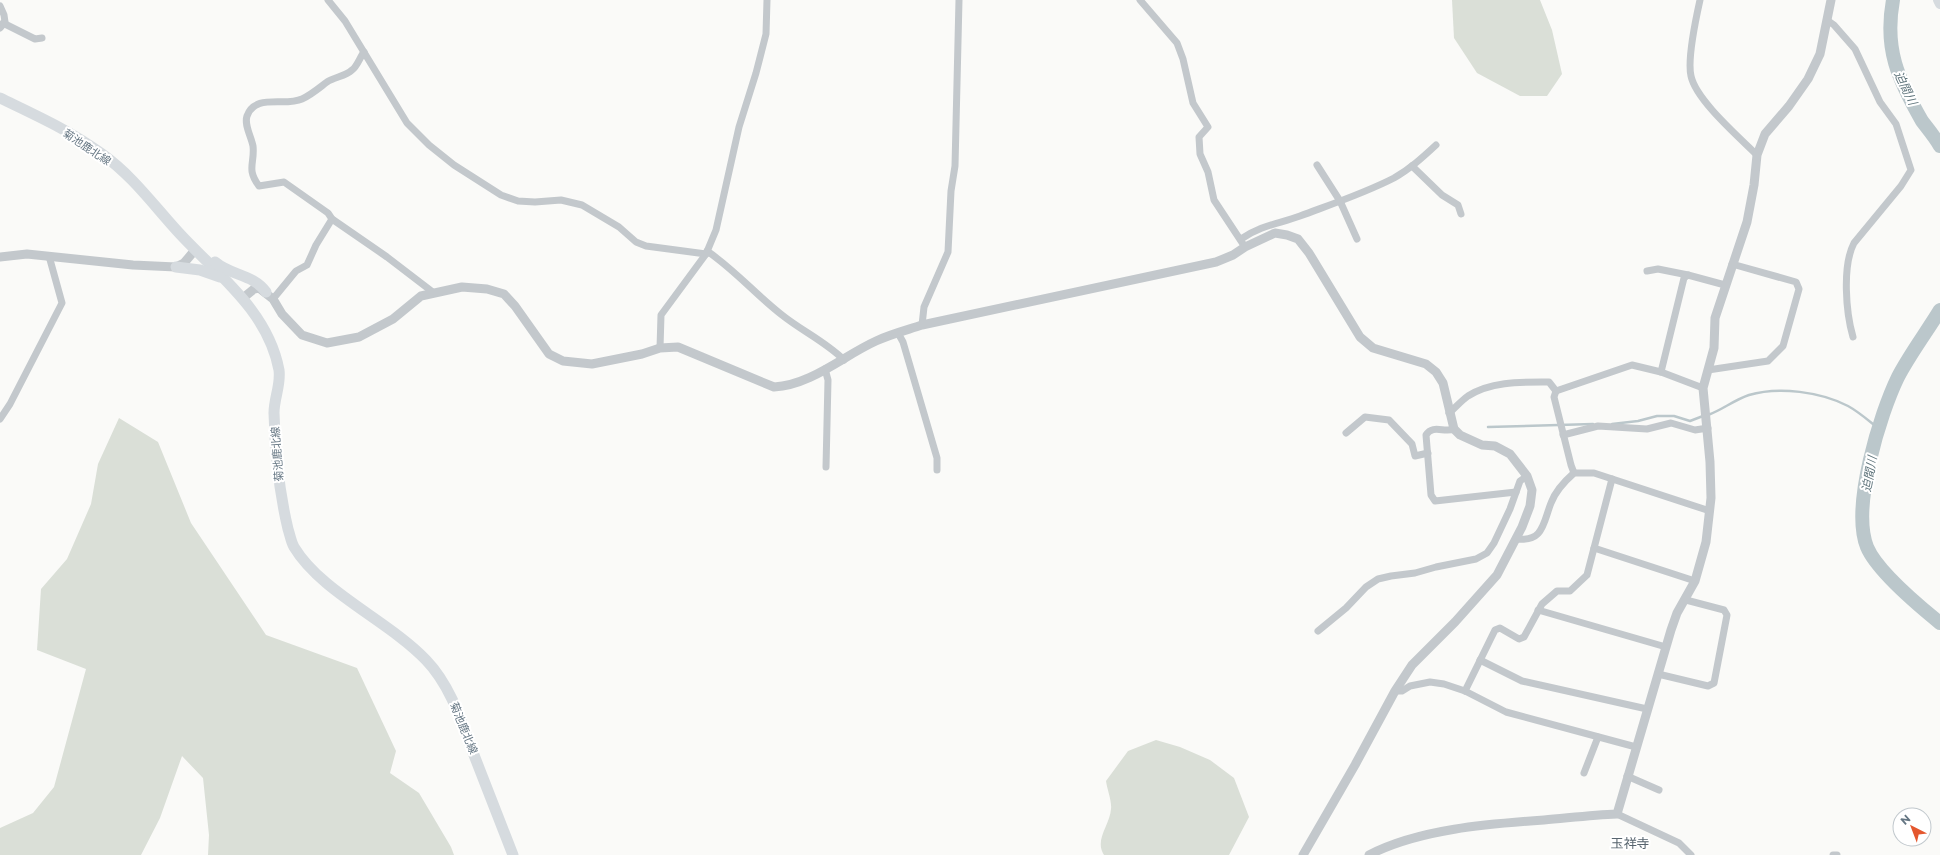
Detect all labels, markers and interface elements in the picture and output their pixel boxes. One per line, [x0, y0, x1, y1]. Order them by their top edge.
water label: 迫間川 [1891, 69, 1922, 109]
street label: 菊池鹿北線 [60, 126, 114, 168]
street label: 菊池鹿北線 [268, 426, 286, 482]
water label: 迫間川 [1858, 453, 1880, 493]
street label: 菊池鹿北線 [447, 700, 481, 756]
north arrow [1892, 807, 1932, 847]
text: N [1897, 811, 1913, 828]
district label: 玉祥寺 [1610, 835, 1650, 851]

